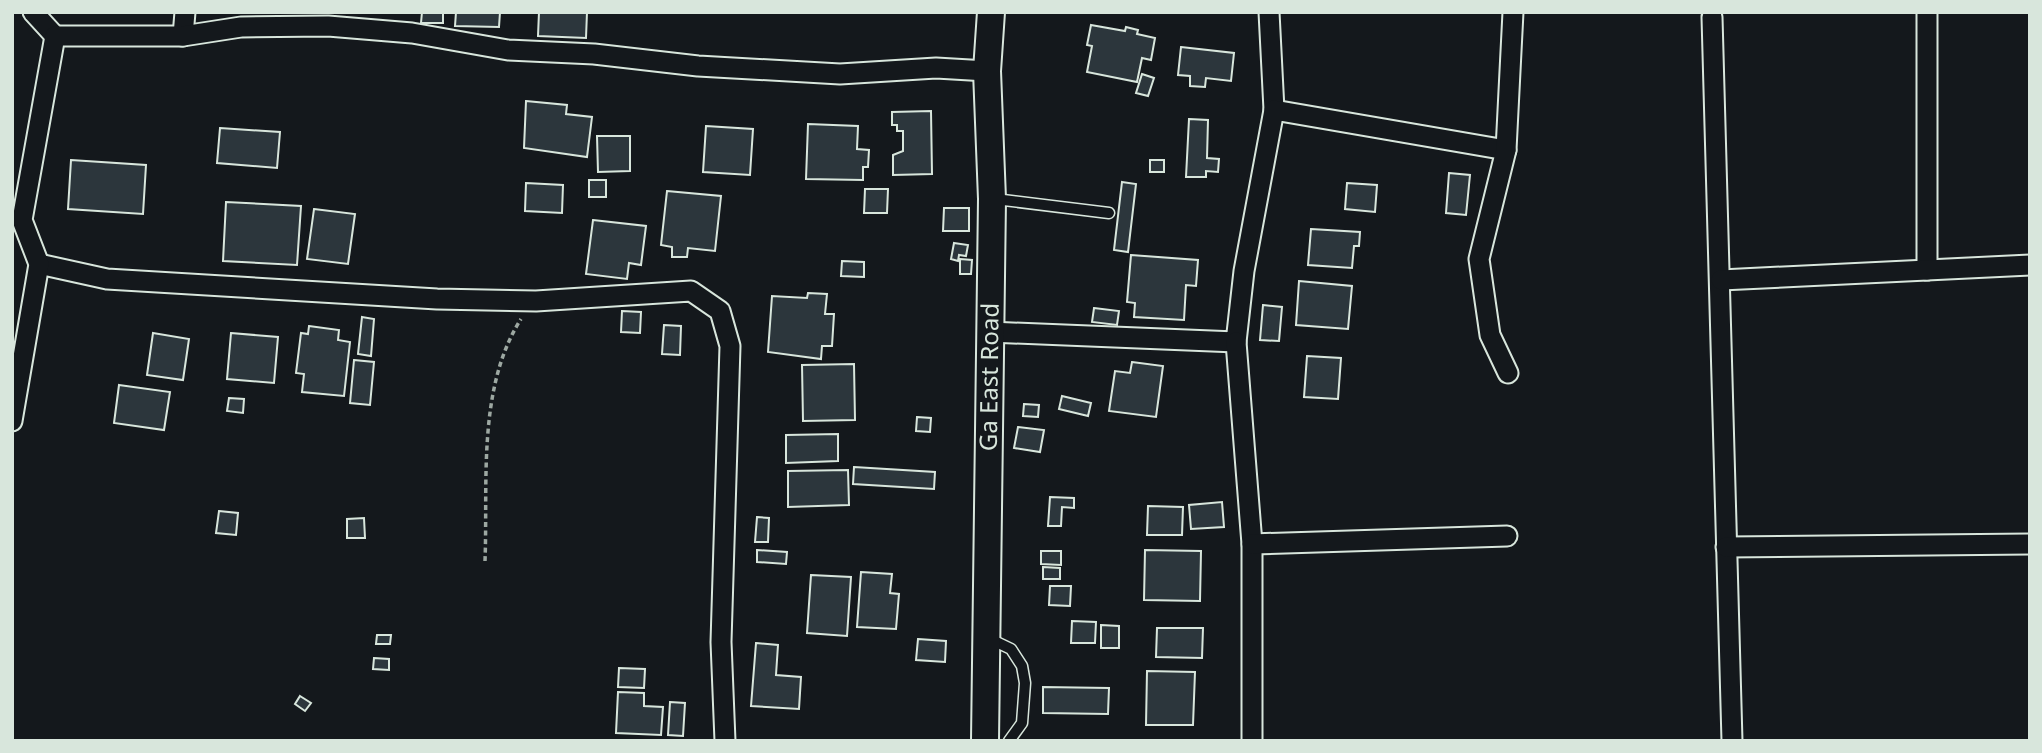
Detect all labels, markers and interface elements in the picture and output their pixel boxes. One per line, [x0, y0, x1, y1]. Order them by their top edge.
street label: Ga East Road [971, 303, 1006, 451]

